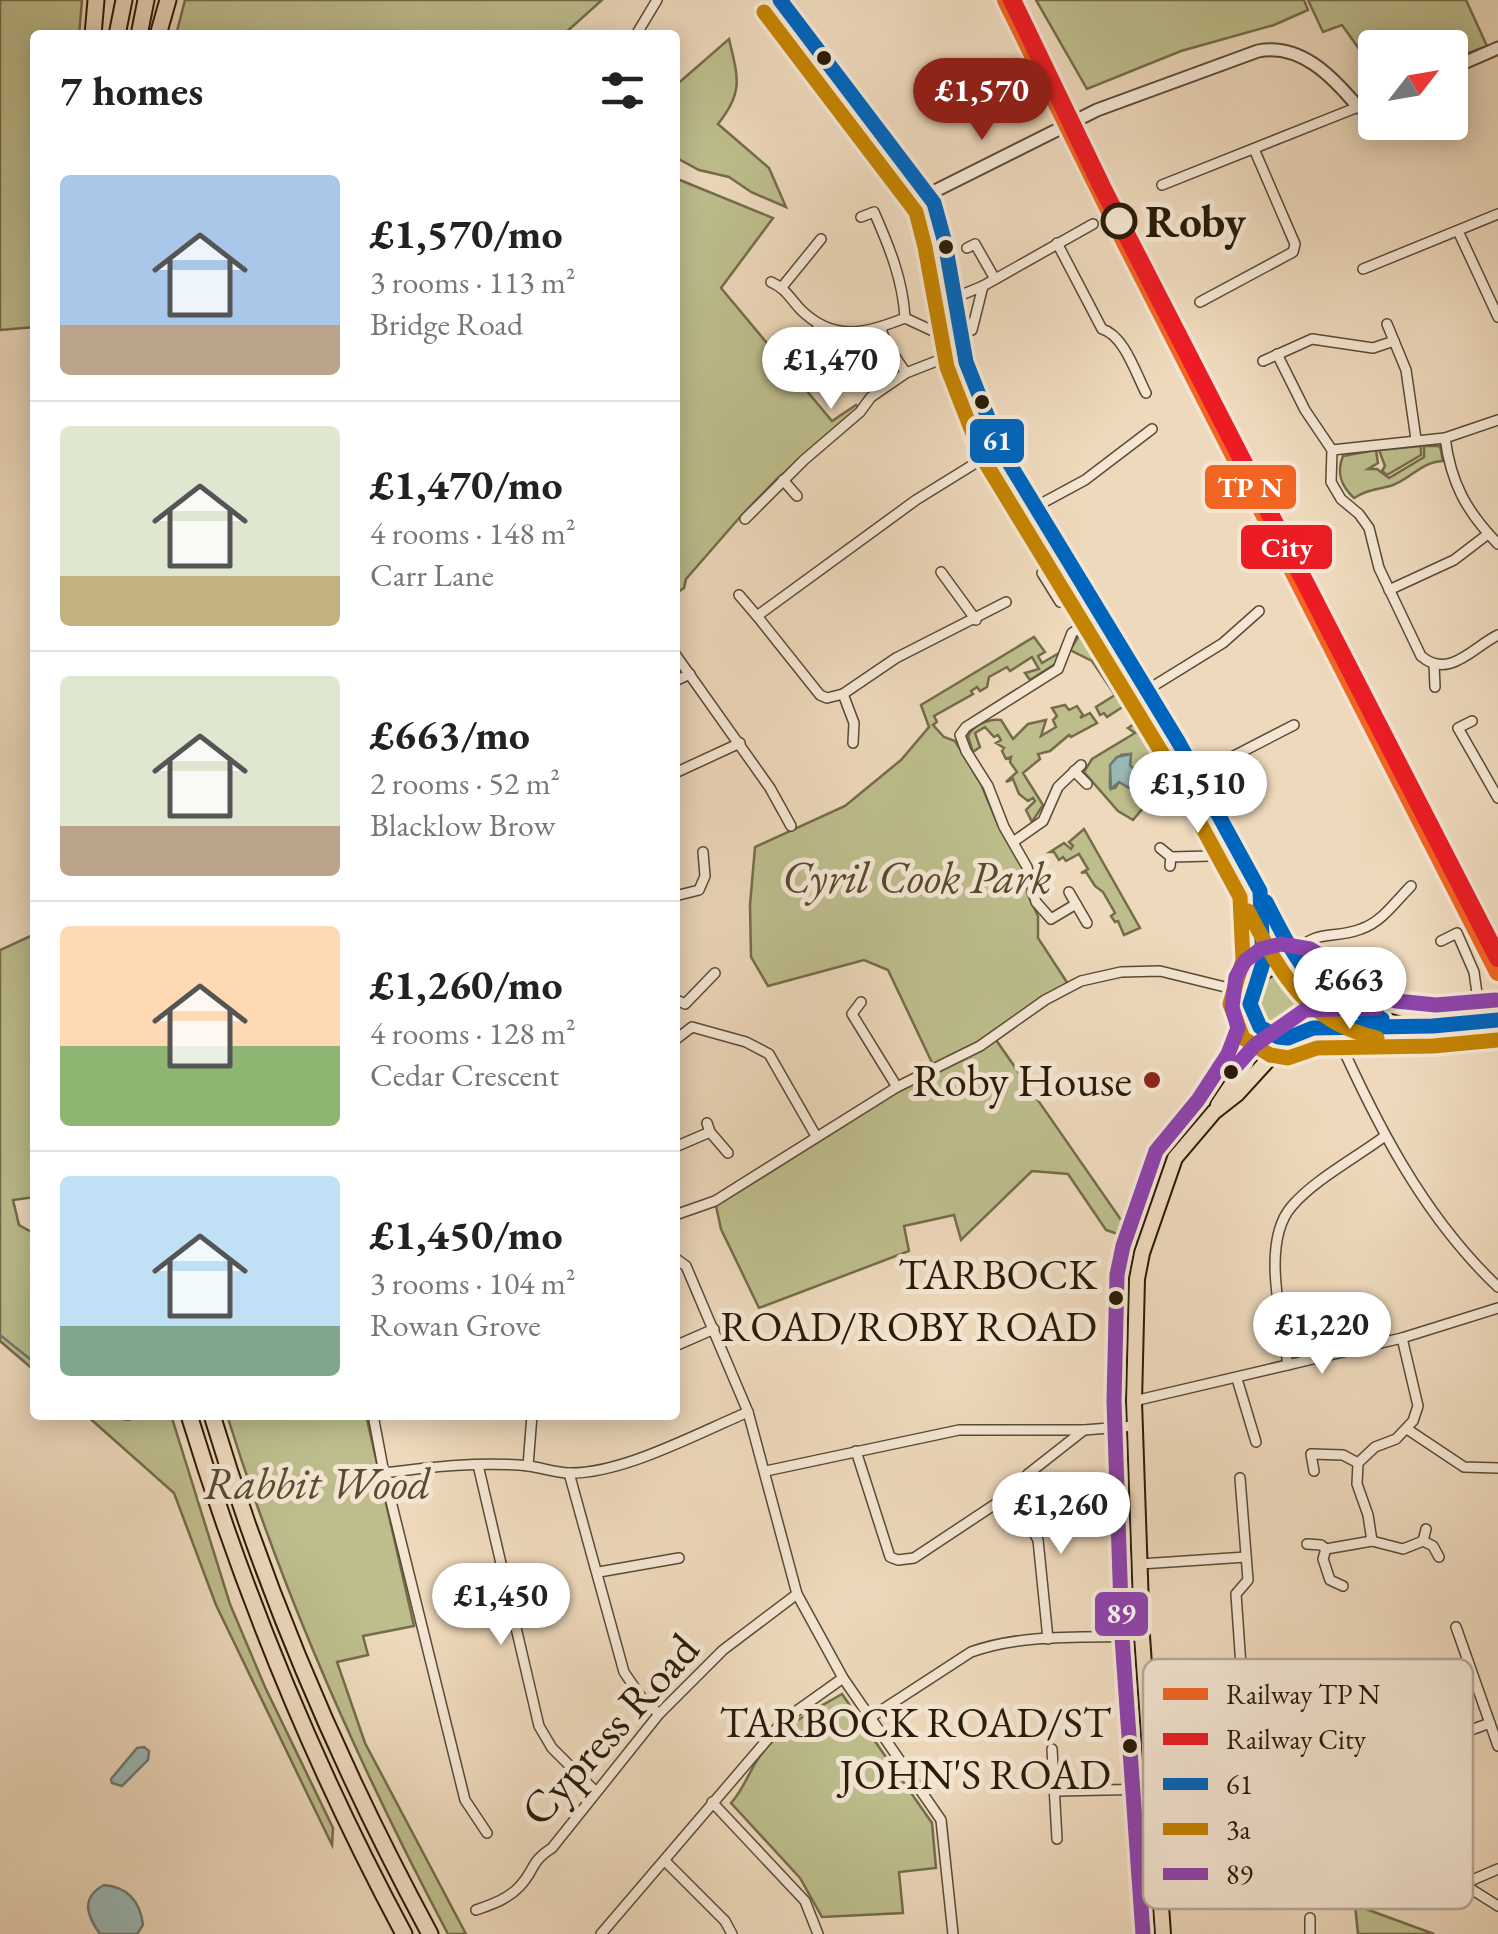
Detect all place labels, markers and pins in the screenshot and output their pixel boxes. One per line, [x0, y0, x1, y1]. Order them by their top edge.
unlabelled marker [814, 48, 834, 68]
pin: £1,570 [901, 58, 1063, 143]
place label: Roby [1145, 192, 1246, 250]
marker: Roby [1102, 204, 1136, 238]
unlabelled marker [936, 237, 956, 257]
pin: £1,470 [750, 327, 912, 412]
unlabelled marker [972, 392, 992, 412]
pin: £1,510 [1117, 751, 1279, 836]
pin: £663 [1291, 947, 1409, 1032]
place label: Roby House [912, 1051, 1132, 1109]
unlabelled marker [1221, 1062, 1241, 1082]
marker: Roby House [1141, 1069, 1163, 1091]
place label: TARBOCK ROAD/ROBY ROAD [720, 1247, 1097, 1354]
marker: TARBOCK ROAD/ROBY ROAD [1106, 1288, 1126, 1308]
pin: £1,220 [1241, 1292, 1403, 1377]
pin: £1,260 [980, 1472, 1142, 1557]
pin: £1,450 [420, 1563, 582, 1648]
place label: TARBOCK ROAD/ST JOHN'S ROAD [719, 1695, 1112, 1802]
marker: TARBOCK ROAD/ST JOHN'S ROAD [1120, 1736, 1140, 1756]

